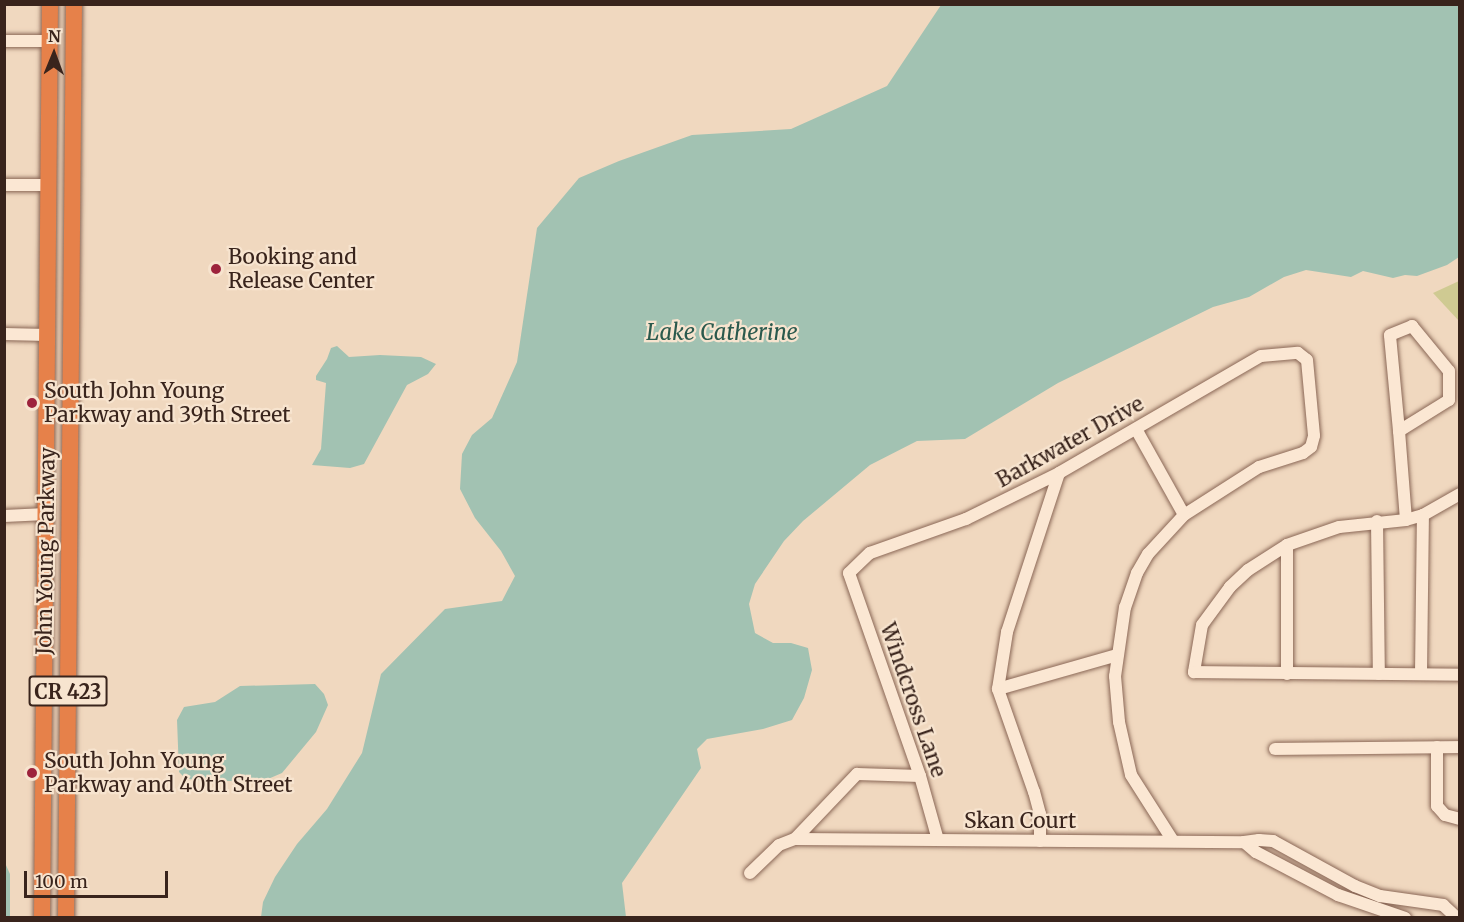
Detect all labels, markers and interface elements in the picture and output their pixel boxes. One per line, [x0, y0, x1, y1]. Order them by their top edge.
north arrow [24, 24, 84, 84]
text: N [48, 26, 61, 46]
place label: Booking and Release Center [228, 244, 375, 294]
marker: Booking and Release Center [209, 262, 223, 276]
water label: Lake Catherine [646, 320, 798, 346]
place label: South John Young Parkway and 39th Street [44, 378, 290, 428]
street label: Barkwater Drive [992, 391, 1148, 493]
marker: South John Young Parkway and 39th Street [25, 396, 39, 410]
street label: John Young Parkway [32, 447, 60, 655]
street label: Windcross Lane [875, 620, 951, 780]
road number: CR 423 [28, 674, 109, 708]
place label: South John Young Parkway and 40th Street [44, 748, 292, 798]
marker: South John Young Parkway and 40th Street [25, 766, 39, 780]
street label: Skan Court [964, 808, 1076, 834]
scale bar [27, 859, 171, 897]
text: 100 m [35, 870, 88, 893]

